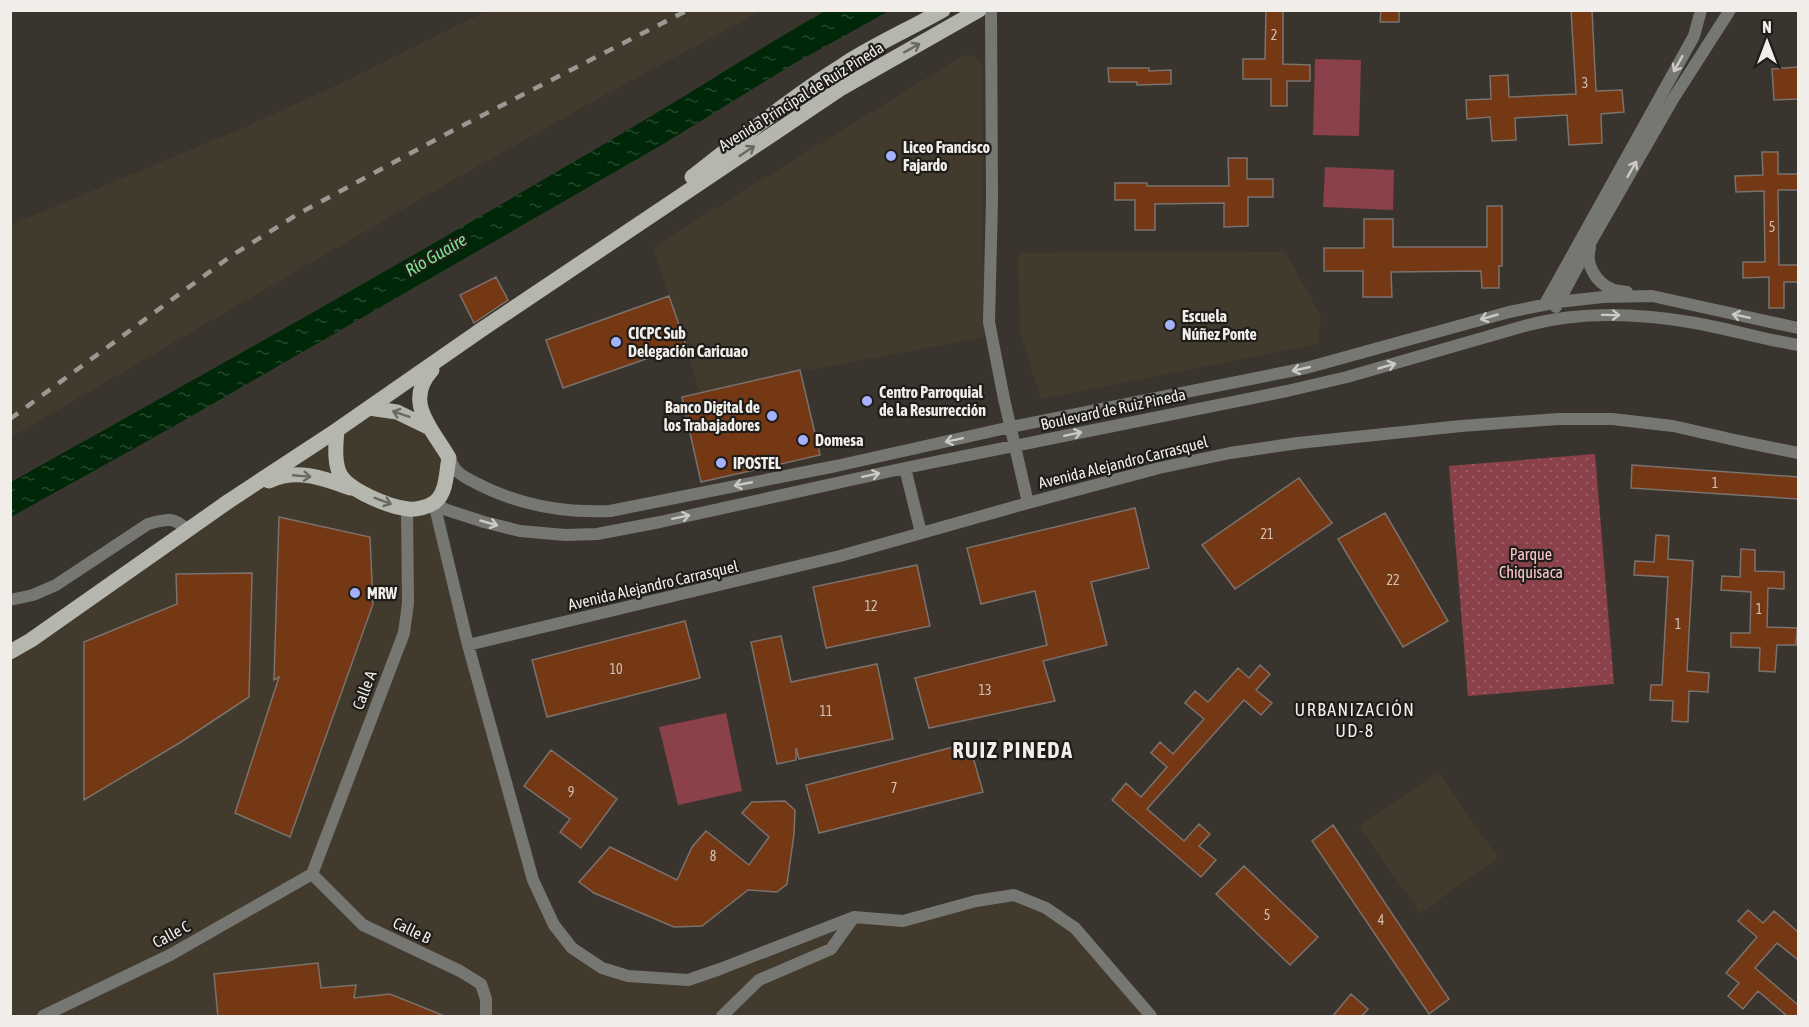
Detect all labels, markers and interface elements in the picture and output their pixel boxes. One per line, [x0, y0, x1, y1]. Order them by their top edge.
north arrow [1737, 12, 1797, 72]
text: N [1762, 18, 1772, 36]
house number: 2 [1271, 27, 1277, 43]
street label: Avenida Principal de Ruiz Pineda [715, 38, 887, 155]
one-way arrow [903, 42, 920, 54]
one-way arrow [1672, 55, 1684, 72]
house number: 3 [1582, 75, 1588, 91]
place label: Liceo Francisco Fajardo [903, 138, 991, 174]
one-way arrow [738, 145, 754, 157]
marker: Liceo Francisco Fajardo [884, 149, 898, 163]
one-way arrow [1627, 161, 1639, 178]
house number: 5 [1769, 219, 1775, 235]
water label: Río Guaire [401, 229, 470, 281]
place label: Escuela Núñez Ponte [1182, 307, 1257, 343]
one-way arrow [1600, 309, 1620, 320]
one-way arrow [1732, 309, 1751, 321]
one-way arrow [1479, 312, 1498, 324]
marker: Escuela Núñez Ponte [1163, 318, 1177, 332]
place label: CICPC Sub Delegación Caricuao [628, 324, 749, 360]
marker: CICPC Sub Delegación Caricuao [609, 335, 623, 349]
one-way arrow [1377, 359, 1396, 371]
one-way arrow [1291, 364, 1310, 376]
place label: Centro Parroquial de la Resurrección [879, 383, 986, 419]
street label: Boulevard de Ruiz Pineda [1039, 385, 1187, 433]
marker: Centro Parroquial de la Resurrección [860, 394, 874, 408]
place label: Banco Digital de los Trabajadores [664, 398, 760, 434]
one-way arrow [392, 408, 411, 419]
marker: Banco Digital de los Trabajadores [765, 409, 779, 423]
one-way arrow [1063, 428, 1082, 439]
place label: Domesa [815, 431, 863, 449]
street label: Avenida Alejandro Carrasquel [1036, 432, 1211, 493]
marker: Domesa [796, 433, 810, 447]
one-way arrow [945, 435, 964, 446]
place label: IPOSTEL [733, 454, 782, 472]
marker: IPOSTEL [714, 456, 728, 470]
one-way arrow [861, 469, 880, 480]
one-way arrow [292, 471, 312, 482]
house number: 1 [1712, 475, 1718, 491]
one-way arrow [733, 479, 752, 491]
one-way arrow [373, 496, 392, 507]
one-way arrow [670, 511, 690, 522]
one-way arrow [479, 518, 498, 529]
house number: 21 [1260, 526, 1274, 542]
park label: Parque Chiquisaca [1499, 545, 1563, 582]
street label: Avenida Alejandro Carrasquel [566, 556, 741, 614]
house number: 22 [1386, 572, 1400, 588]
place label: MRW [367, 584, 398, 602]
marker: MRW [348, 586, 362, 600]
house number: 12 [864, 598, 878, 614]
house number: 1 [1756, 601, 1762, 617]
house number: 1 [1675, 616, 1681, 632]
house number: 10 [609, 661, 623, 677]
street label: Calle A [348, 668, 380, 712]
house number: 13 [978, 682, 992, 698]
district label: URBANIZACIÓN UD-8 [1295, 699, 1415, 741]
house number: 11 [819, 703, 833, 719]
district label: RUIZ PINEDA [953, 737, 1073, 763]
house number: 7 [891, 780, 897, 796]
house number: 9 [568, 784, 574, 800]
house number: 8 [710, 848, 717, 864]
house number: 5 [1264, 907, 1270, 923]
house number: 4 [1378, 912, 1385, 928]
street label: Calle B [390, 913, 434, 947]
street label: Calle C [149, 917, 193, 951]

